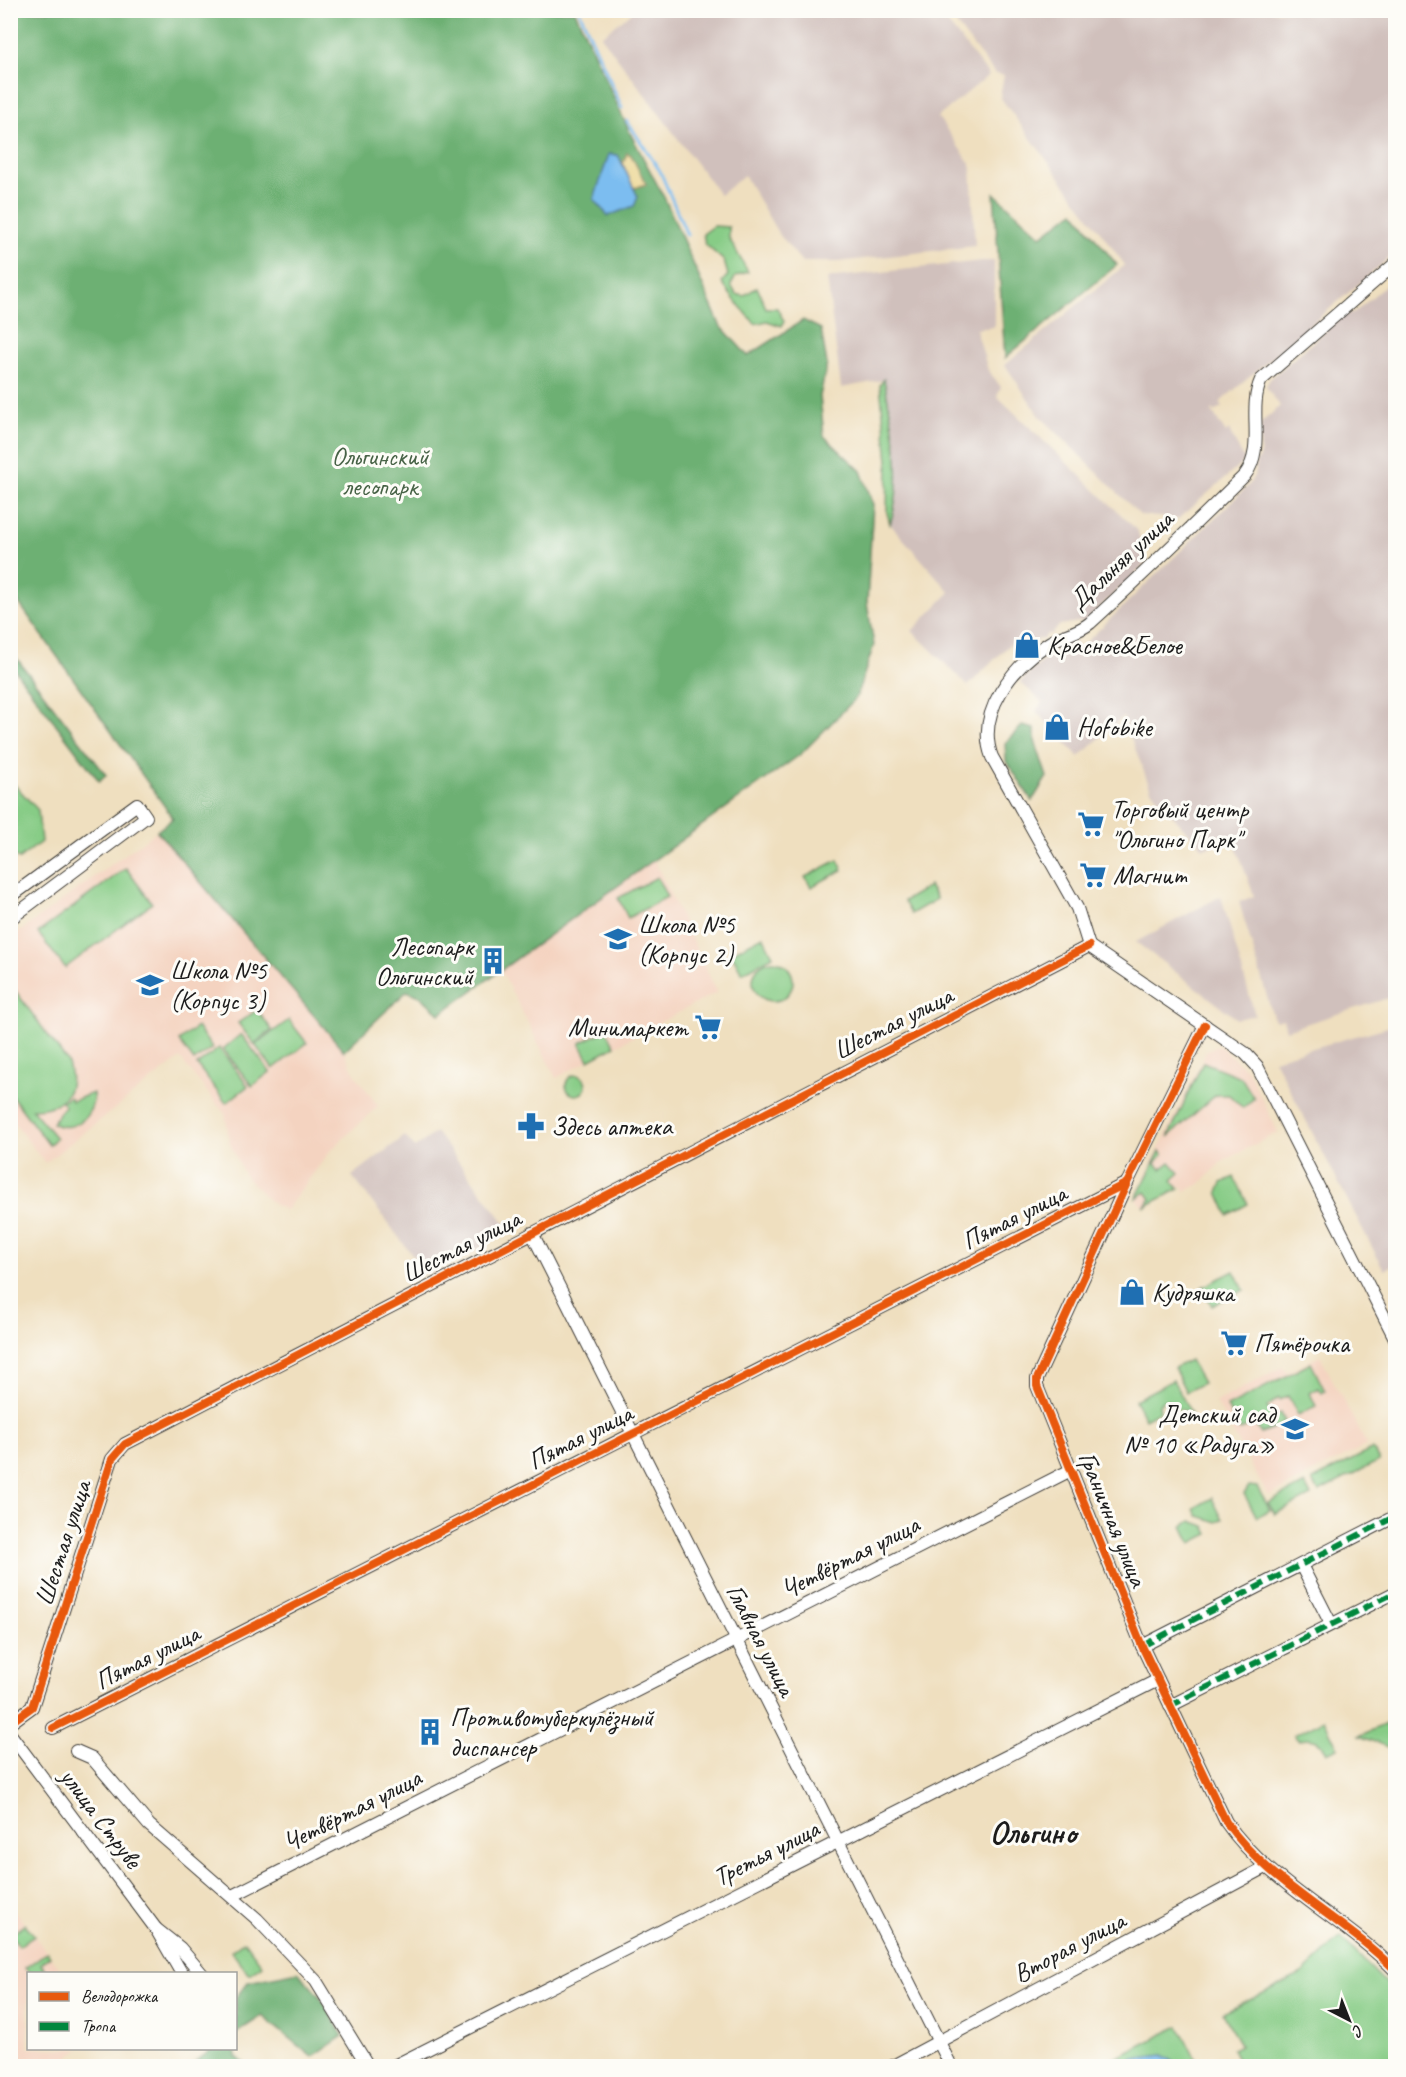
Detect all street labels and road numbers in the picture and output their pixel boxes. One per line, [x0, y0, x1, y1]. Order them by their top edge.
street label: Дальняя улица [1062, 502, 1182, 617]
street label: Шестая улица [828, 978, 960, 1067]
street label: Пятая улица [956, 1176, 1074, 1257]
street label: Шестая улица [396, 1201, 528, 1290]
street label: Пятая улица [522, 1396, 640, 1477]
street label: Граничная улица [1071, 1447, 1156, 1593]
street label: Шестая улица [27, 1474, 99, 1610]
street label: Четвёртая улица [775, 1507, 926, 1606]
street label: Главная улица [719, 1578, 804, 1704]
street label: Пятая улица [89, 1616, 207, 1697]
street label: улица Струве [51, 1760, 150, 1876]
street label: Четвёртая улица [277, 1760, 428, 1859]
street label: Третья улица [708, 1812, 826, 1894]
street label: Вторая улица [1007, 1903, 1133, 1990]

